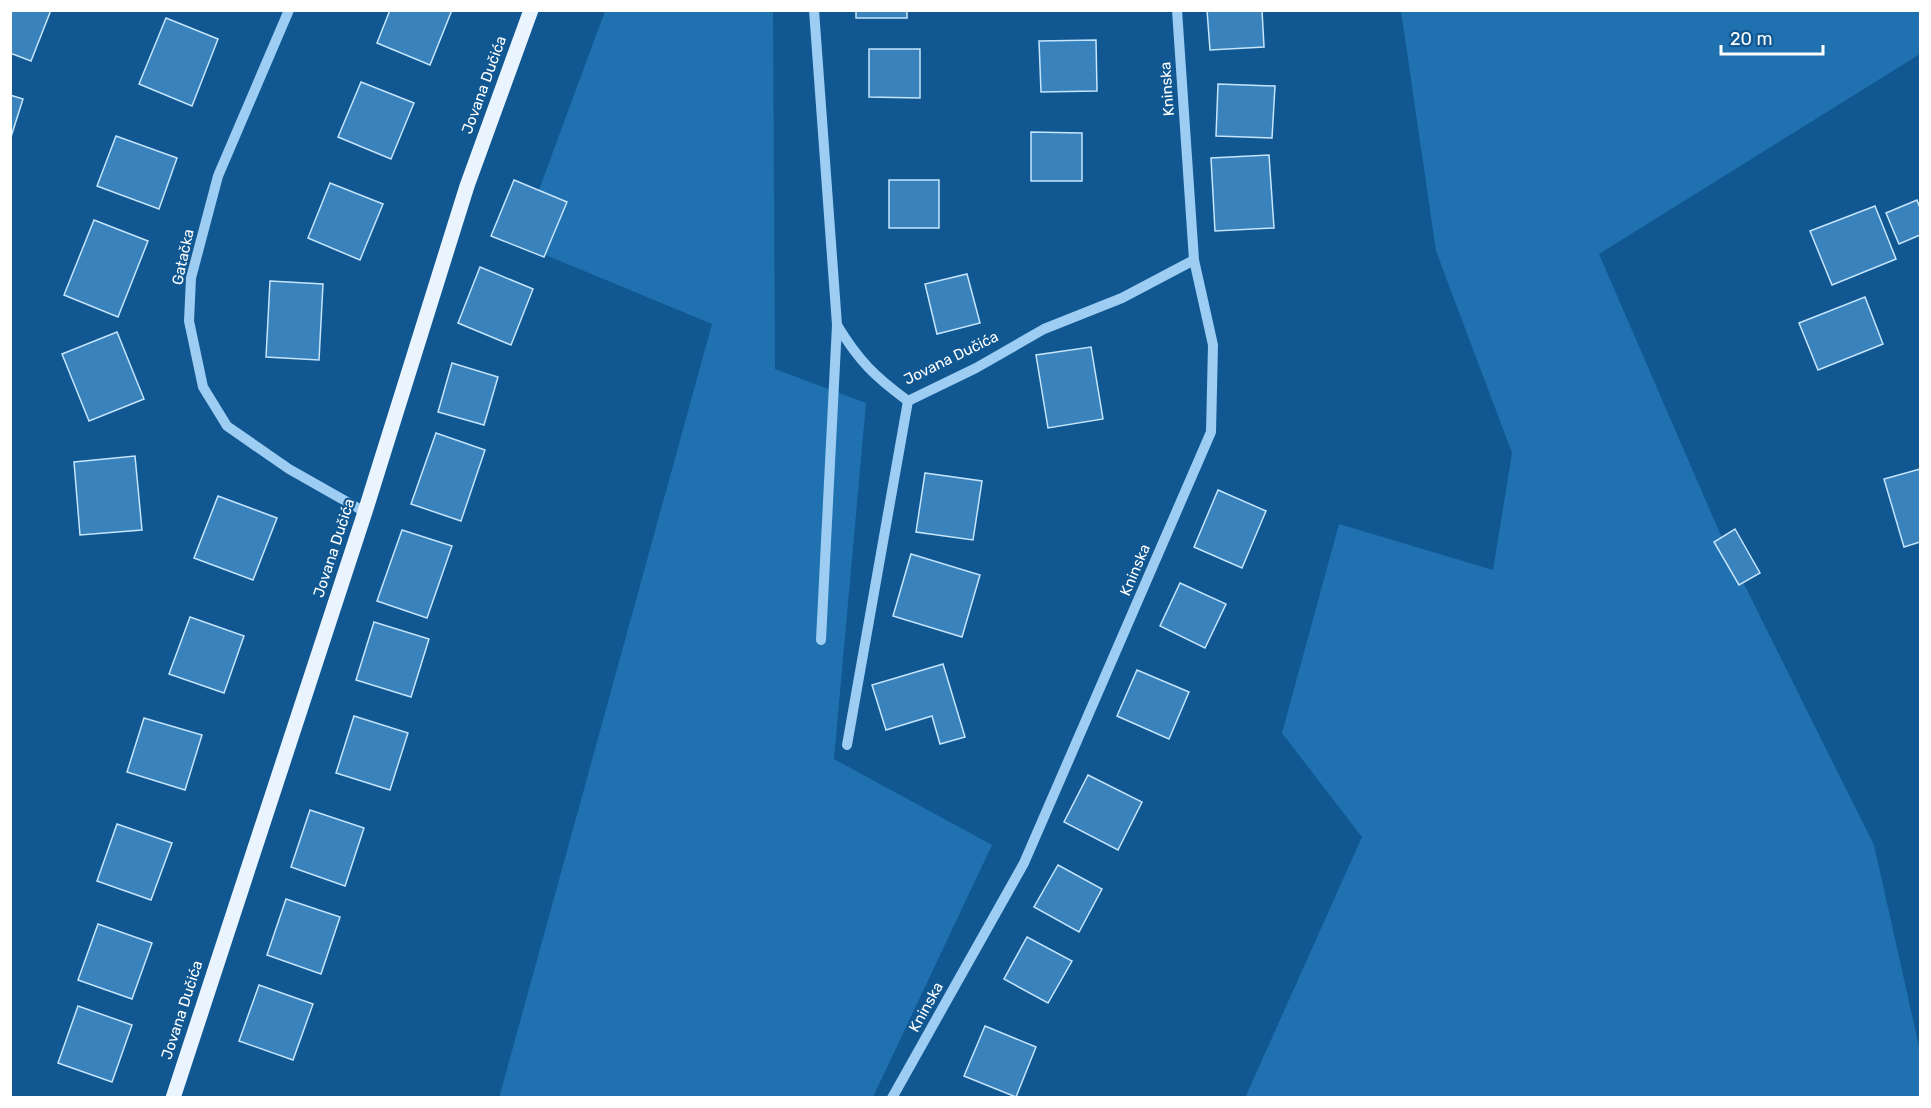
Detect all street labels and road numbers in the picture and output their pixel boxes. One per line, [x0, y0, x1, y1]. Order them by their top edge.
street label: Jovana Dučića [458, 34, 510, 136]
street label: Kninska [1156, 61, 1178, 117]
street label: Gatačka [168, 227, 198, 287]
street label: Jovana Dučića [901, 327, 1001, 389]
street label: Jovana Dučića [310, 496, 358, 600]
street label: Kninska [1116, 541, 1154, 599]
street label: Jovana Dučića [158, 958, 206, 1062]
street label: Kninska [905, 979, 947, 1035]

